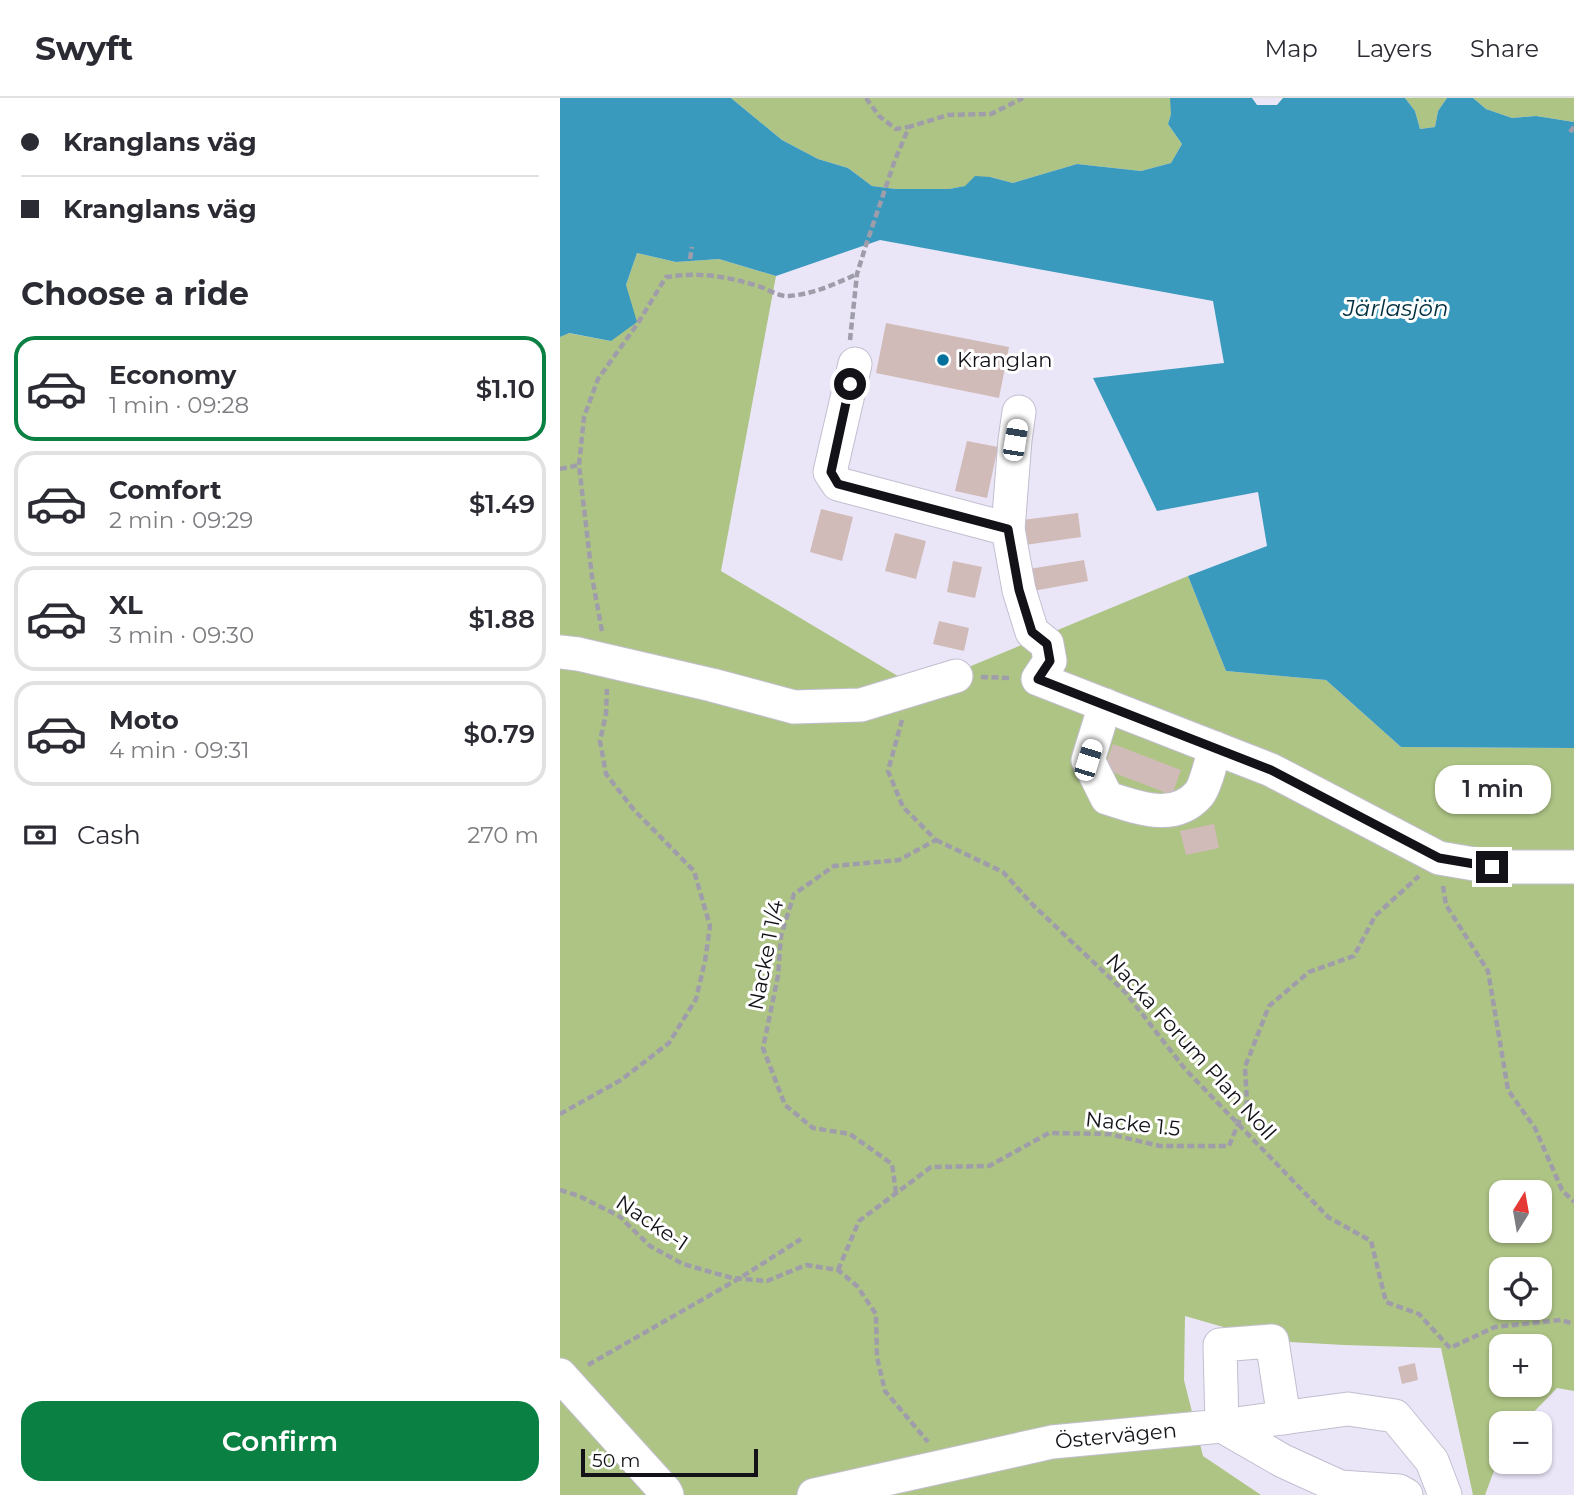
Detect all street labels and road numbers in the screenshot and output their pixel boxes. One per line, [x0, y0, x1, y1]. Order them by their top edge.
street label: Nacke 1 1/4 [743, 898, 788, 1012]
street label: Nacka Forum Plan Noll [1101, 948, 1282, 1145]
street label: Nacke 1.5 [1084, 1106, 1182, 1141]
street label: Nacke-1 [612, 1189, 693, 1256]
street label: Östervägen [1054, 1417, 1178, 1454]

